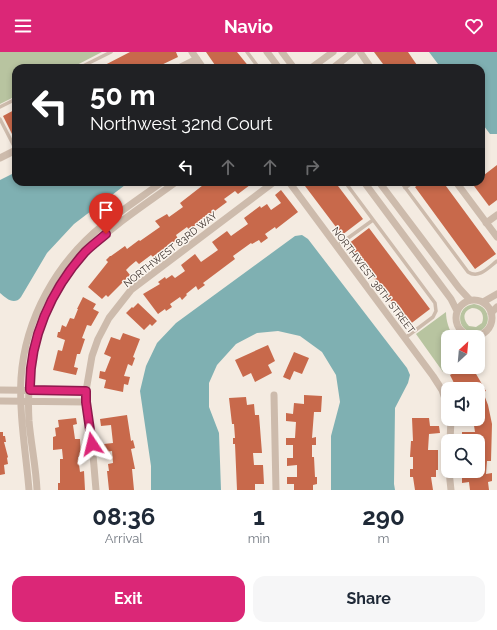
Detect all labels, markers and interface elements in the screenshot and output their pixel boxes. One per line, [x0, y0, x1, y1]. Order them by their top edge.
icon: menu [12, 15, 34, 37]
icon: heart [463, 15, 485, 37]
text: Navio [224, 16, 273, 37]
text: 50 m [90, 79, 156, 112]
icon: left [24, 80, 76, 132]
text: Northwest 32nd Court [90, 113, 273, 134]
icon: left [175, 156, 197, 178]
icon: ahead [217, 156, 239, 178]
icon: ahead [259, 156, 281, 178]
icon: right [301, 156, 323, 178]
pin [89, 193, 123, 234]
icon: arrive [95, 199, 117, 221]
street label: NORTHWEST 83RD WAY [121, 209, 220, 289]
street label: NORTHWEST 38TH STREET [330, 225, 417, 336]
north arrow [441, 330, 485, 374]
map controls [441, 330, 485, 478]
button: sound [441, 382, 485, 426]
position arrow [71, 423, 113, 465]
button: search [441, 434, 485, 478]
text: 08:36 [92, 502, 155, 531]
text: 1 [253, 502, 265, 531]
text: 290 [362, 502, 405, 531]
text: Arrival [105, 531, 143, 546]
text: min [248, 531, 270, 546]
text: m [378, 531, 389, 546]
button: Exit [12, 576, 245, 622]
button: Share [253, 576, 485, 622]

